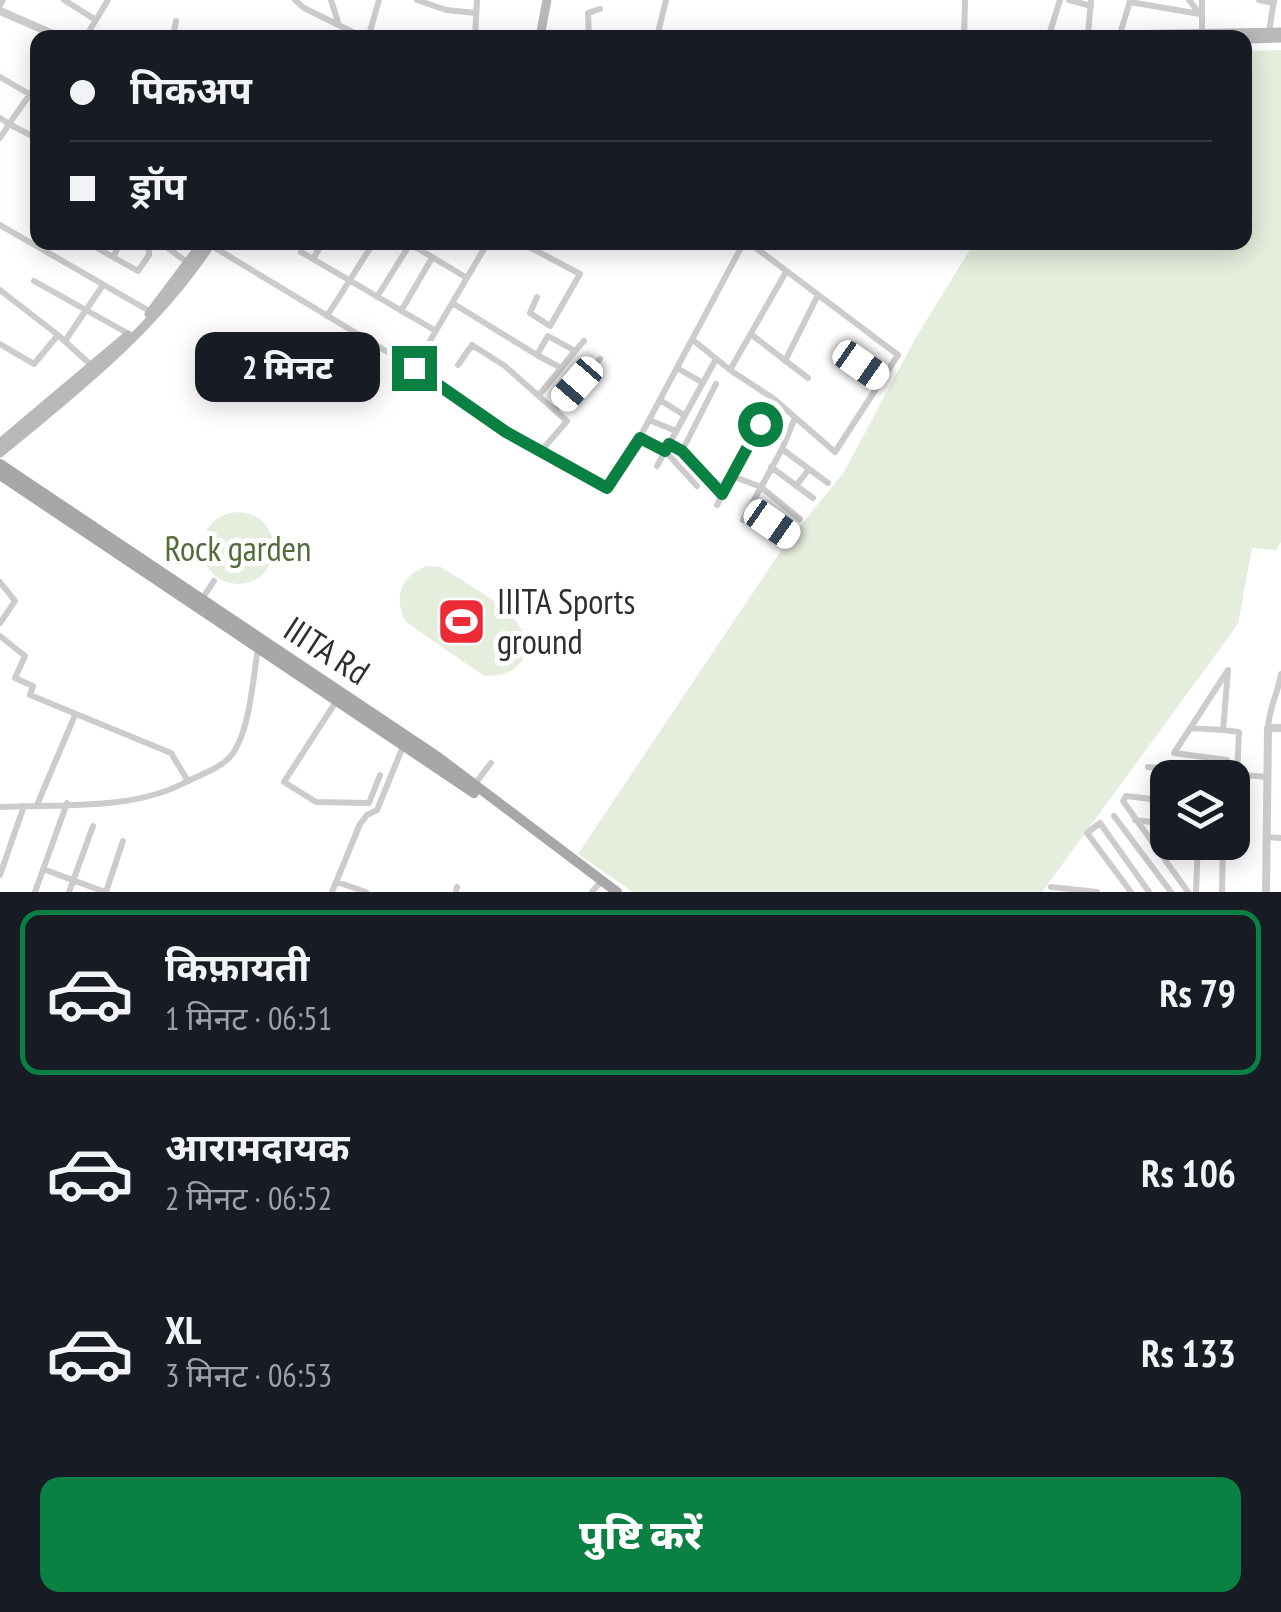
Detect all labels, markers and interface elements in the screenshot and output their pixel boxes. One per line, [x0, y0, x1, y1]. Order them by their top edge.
text: पिकअप [130, 65, 252, 114]
text: ड्रॉप [130, 161, 186, 210]
callout: 2 मिनट [194, 333, 379, 403]
car [828, 336, 894, 394]
text: 2 मिनट [242, 346, 333, 388]
route end [392, 346, 437, 391]
car [546, 352, 608, 416]
route start [738, 402, 783, 447]
car [739, 495, 805, 553]
park label: Rock garden [165, 525, 311, 571]
place label: IIITA Sports ground [497, 578, 635, 664]
sports icon: IIITA Sports ground [436, 595, 488, 647]
street label: IIITA Rd [275, 605, 379, 695]
map controls [1150, 760, 1250, 860]
button: layers [1150, 760, 1250, 860]
text: किफ़ायती [165, 942, 309, 991]
icon: car [45, 948, 135, 1038]
text: Rs 79 [1159, 968, 1236, 1017]
text: 1 मिनट · 06:51 [165, 997, 332, 1039]
text: आरामदायक [165, 1122, 349, 1171]
icon: car [45, 1128, 135, 1218]
text: Rs 106 [1141, 1148, 1236, 1197]
text: 2 मिनट · 06:52 [165, 1177, 332, 1219]
text: XL [165, 1305, 201, 1354]
icon: car [45, 1308, 135, 1398]
text: Rs 133 [1141, 1328, 1236, 1377]
text: 3 मिनट · 06:53 [165, 1354, 332, 1396]
button: पुष्टि करें [40, 1477, 1241, 1592]

